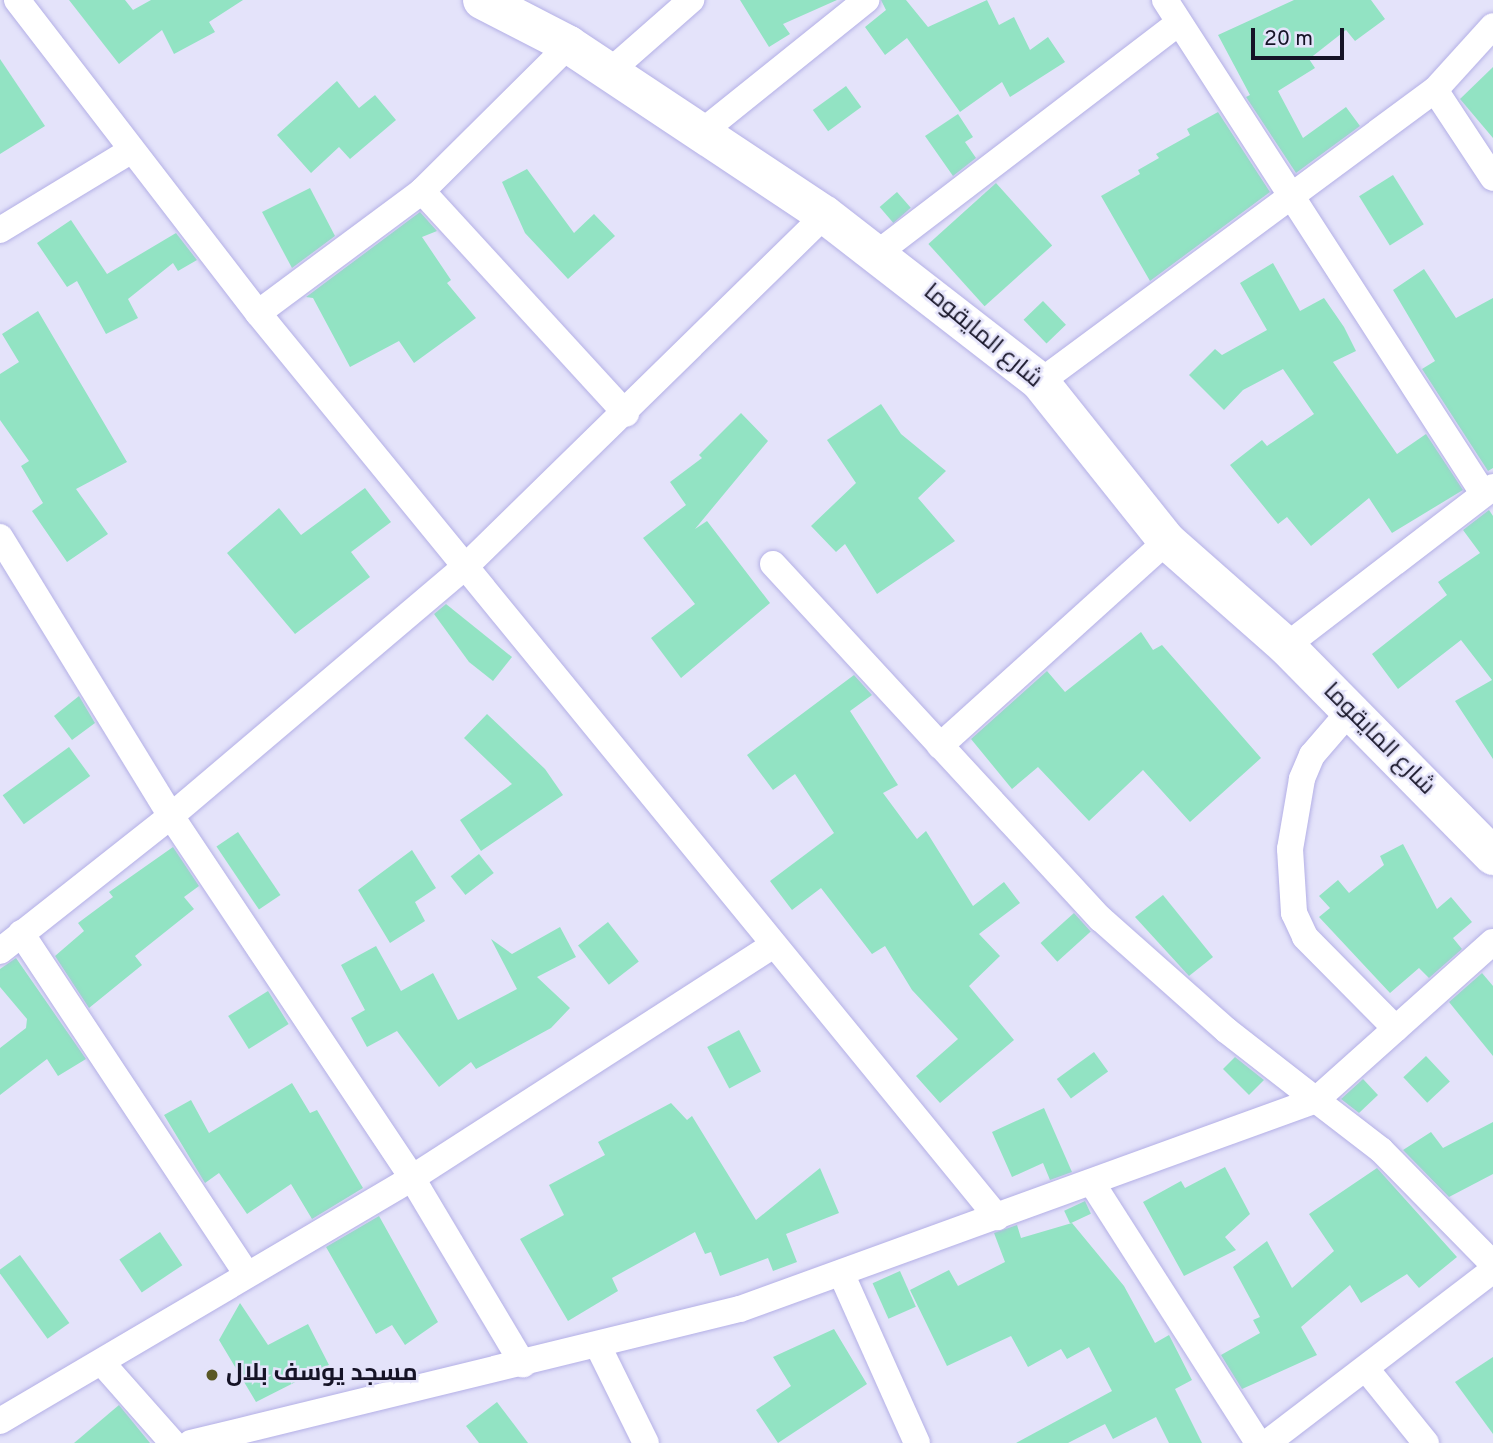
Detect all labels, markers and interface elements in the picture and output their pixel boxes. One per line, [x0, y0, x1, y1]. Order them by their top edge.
scale bar [1255, 14, 1348, 58]
text: 20 m [1264, 26, 1313, 53]
street label: شارع المايقوما [917, 279, 1047, 395]
street label: شارع المايقوما [1316, 678, 1440, 802]
place label: مسجد يوسف بلال [226, 1361, 418, 1389]
marker: مسجد يوسف بلال [204, 1367, 220, 1383]

